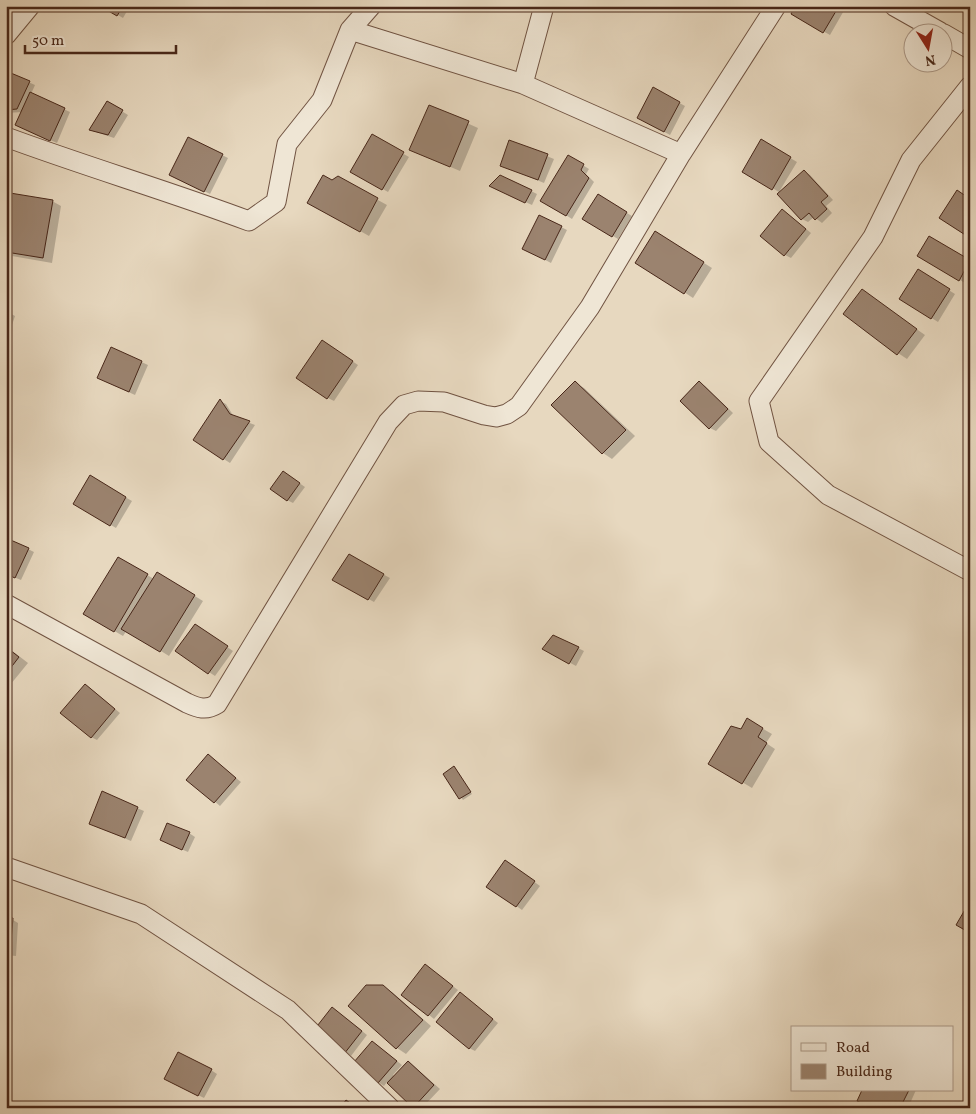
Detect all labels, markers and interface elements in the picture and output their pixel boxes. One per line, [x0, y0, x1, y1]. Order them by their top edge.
scale bar [25, 22, 176, 54]
north arrow [904, 22, 954, 72]
text: 50 m [32, 31, 64, 52]
text: N [923, 49, 937, 70]
legend [791, 1026, 954, 1092]
text: Road [836, 1038, 870, 1059]
text: Building [836, 1062, 893, 1083]

